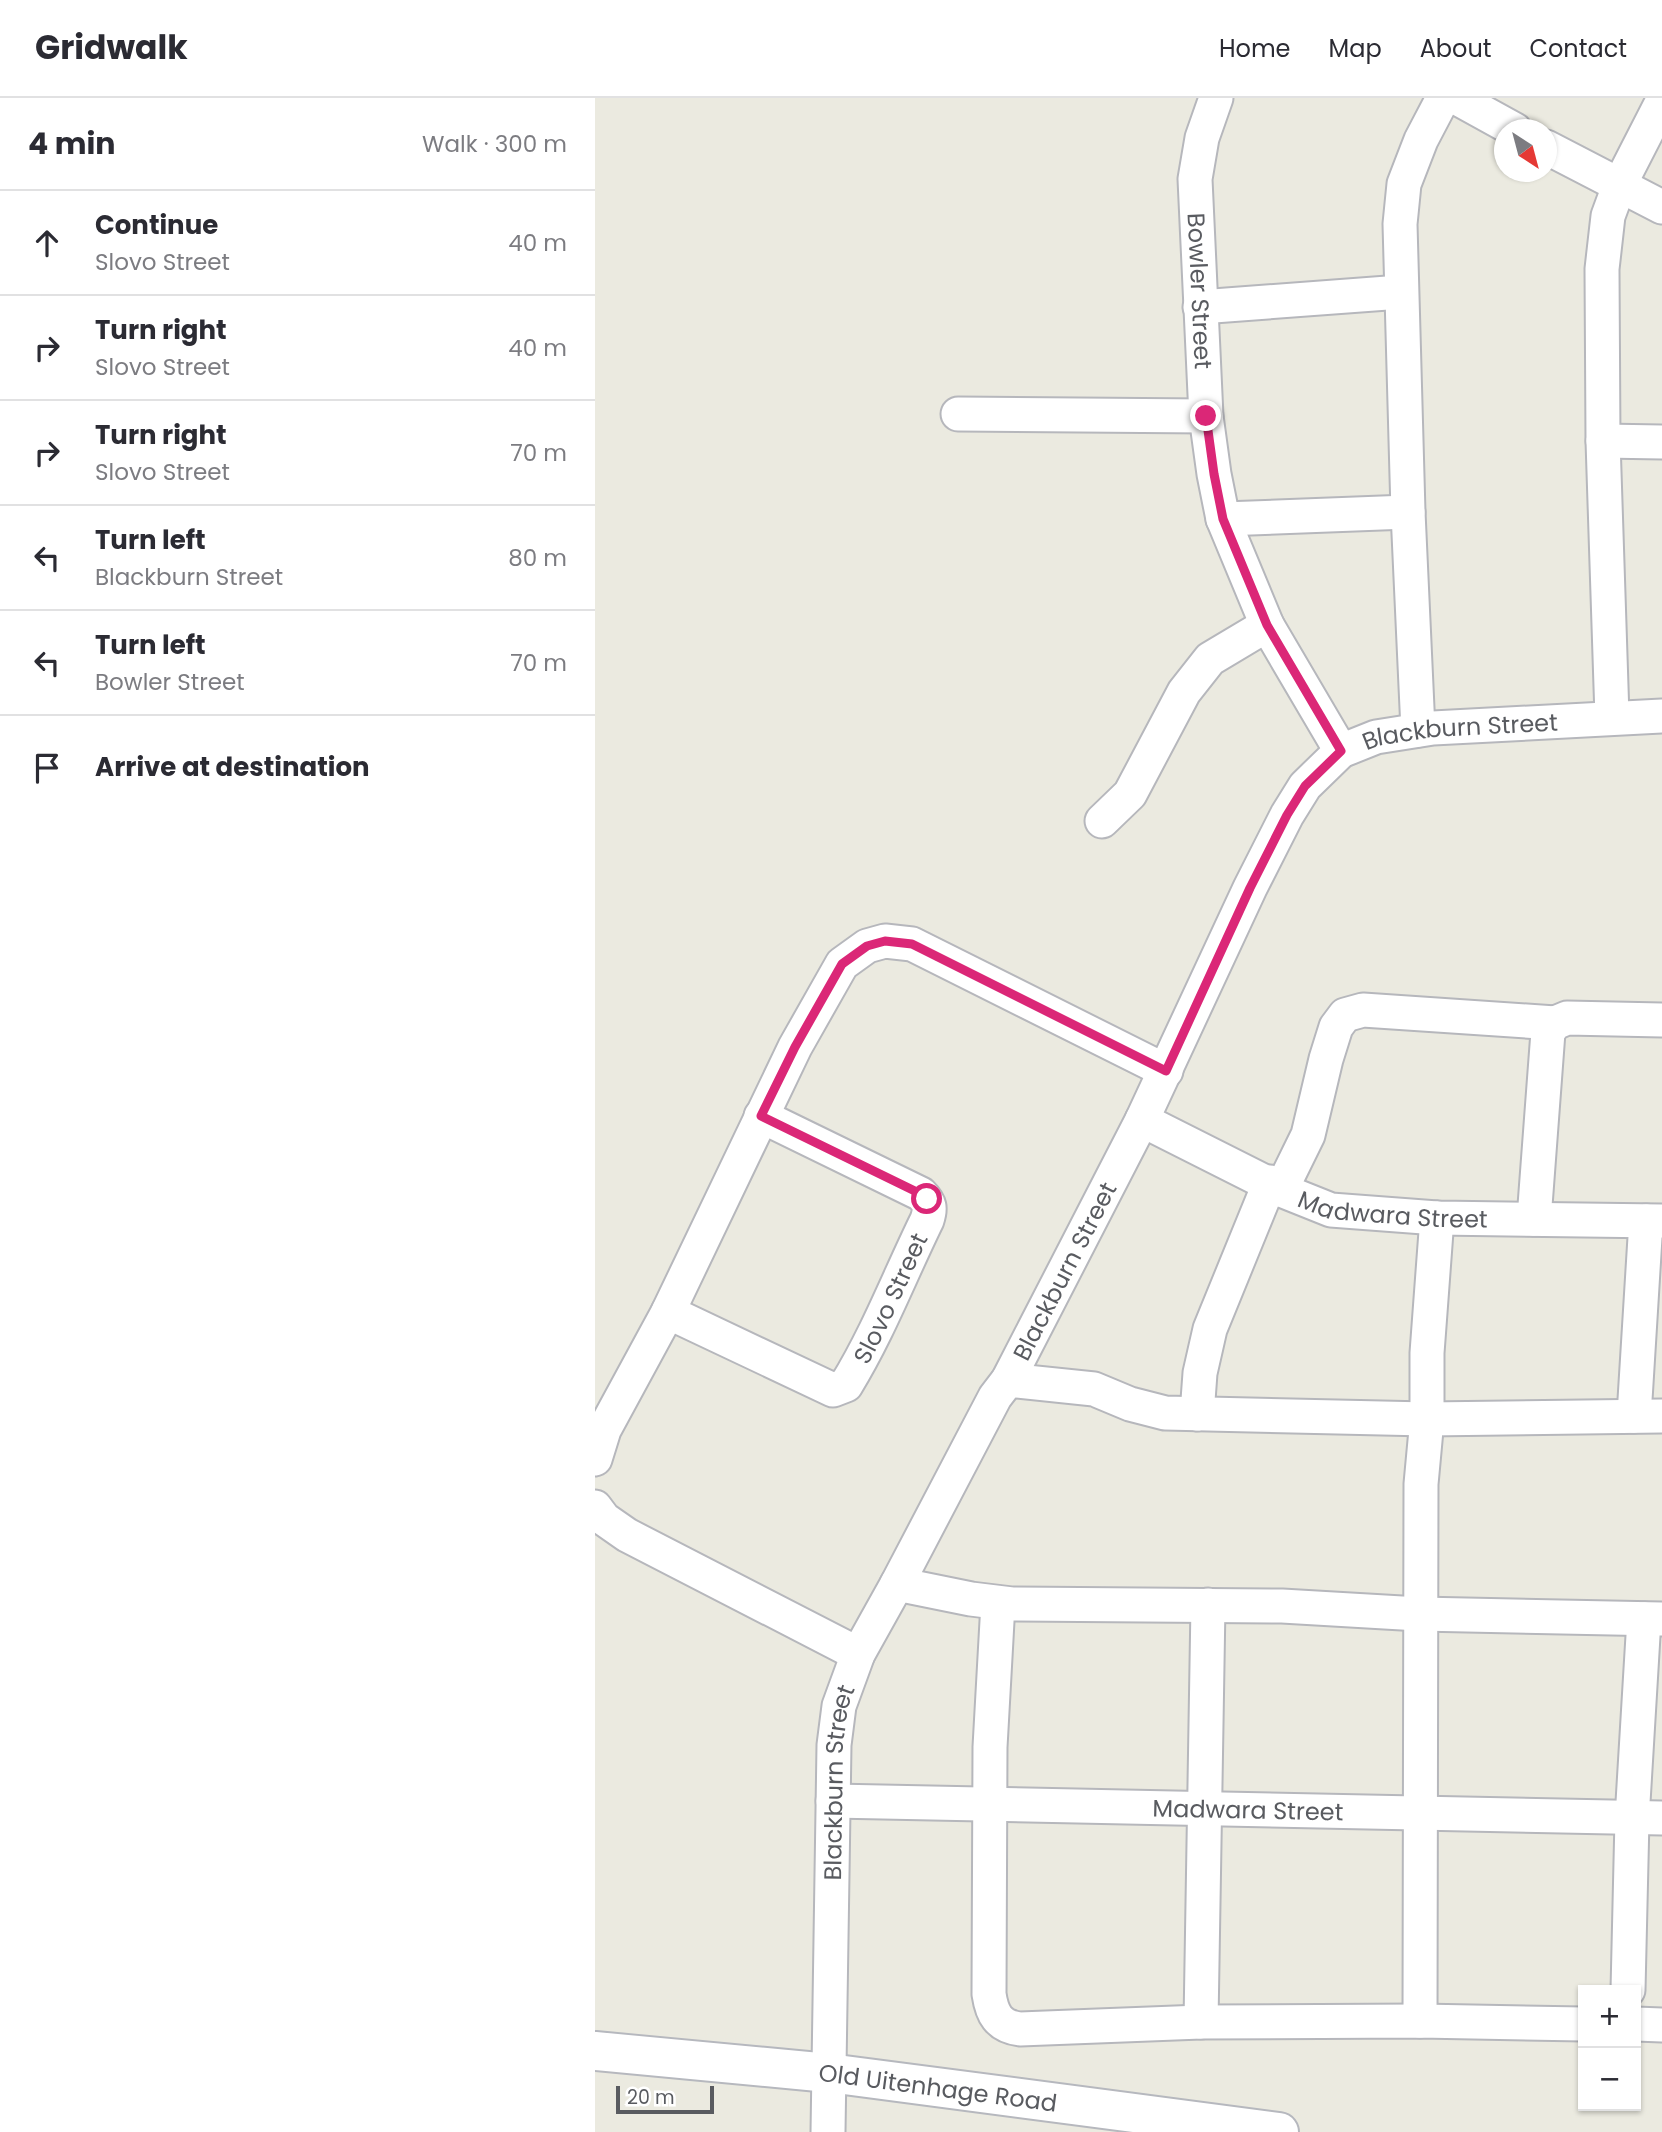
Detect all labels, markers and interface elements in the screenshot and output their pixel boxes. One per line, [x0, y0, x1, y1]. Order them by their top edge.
text: Gridwalk [35, 24, 188, 71]
text: Home [1219, 32, 1291, 65]
text: Map [1329, 32, 1382, 65]
text: About [1420, 32, 1491, 65]
text: Contact [1529, 32, 1627, 65]
north arrow [1494, 119, 1557, 182]
text: 4 min [28, 122, 116, 165]
text: Walk · 300 m [422, 128, 567, 160]
text: Continue [95, 207, 218, 243]
street label: Bowler Street [1180, 212, 1220, 370]
icon: ahead [28, 224, 66, 262]
text: 40 m [508, 227, 567, 259]
text: Slovo Street [95, 246, 230, 278]
text: Turn right [95, 312, 227, 348]
icon: right [28, 329, 66, 367]
text: 40 m [508, 332, 567, 364]
text: Slovo Street [95, 351, 230, 383]
route end [1190, 400, 1221, 431]
text: Turn right [95, 417, 227, 453]
icon: right [28, 434, 66, 472]
text: 70 m [510, 437, 567, 469]
text: Slovo Street [95, 456, 230, 488]
text: Turn left [95, 522, 206, 558]
icon: left [28, 539, 66, 577]
text: 80 m [508, 542, 567, 574]
text: Blackburn Street [95, 561, 283, 593]
text: Turn left [95, 627, 206, 663]
icon: left [28, 644, 66, 682]
text: 70 m [510, 647, 567, 679]
text: Bowler Street [95, 666, 245, 698]
street label: Blackburn Street [1357, 705, 1559, 757]
icon: arrive [28, 749, 66, 787]
text: Arrive at destination [95, 749, 370, 785]
street label: Blackburn Street [1004, 1176, 1124, 1366]
street label: Madwara Street [1293, 1182, 1488, 1235]
route start [911, 1183, 942, 1214]
street label: Slovo Street [845, 1227, 935, 1369]
street label: Blackburn Street [815, 1680, 862, 1881]
street label: Madwara Street [1152, 1791, 1344, 1828]
map controls [1578, 1985, 1641, 2111]
button: + [1578, 1985, 1641, 2048]
button: − [1578, 2048, 1641, 2111]
street label: Old Uitenhage Road [817, 2056, 1059, 2119]
scale bar [616, 2083, 714, 2115]
text: 20 m [627, 2084, 675, 2111]

